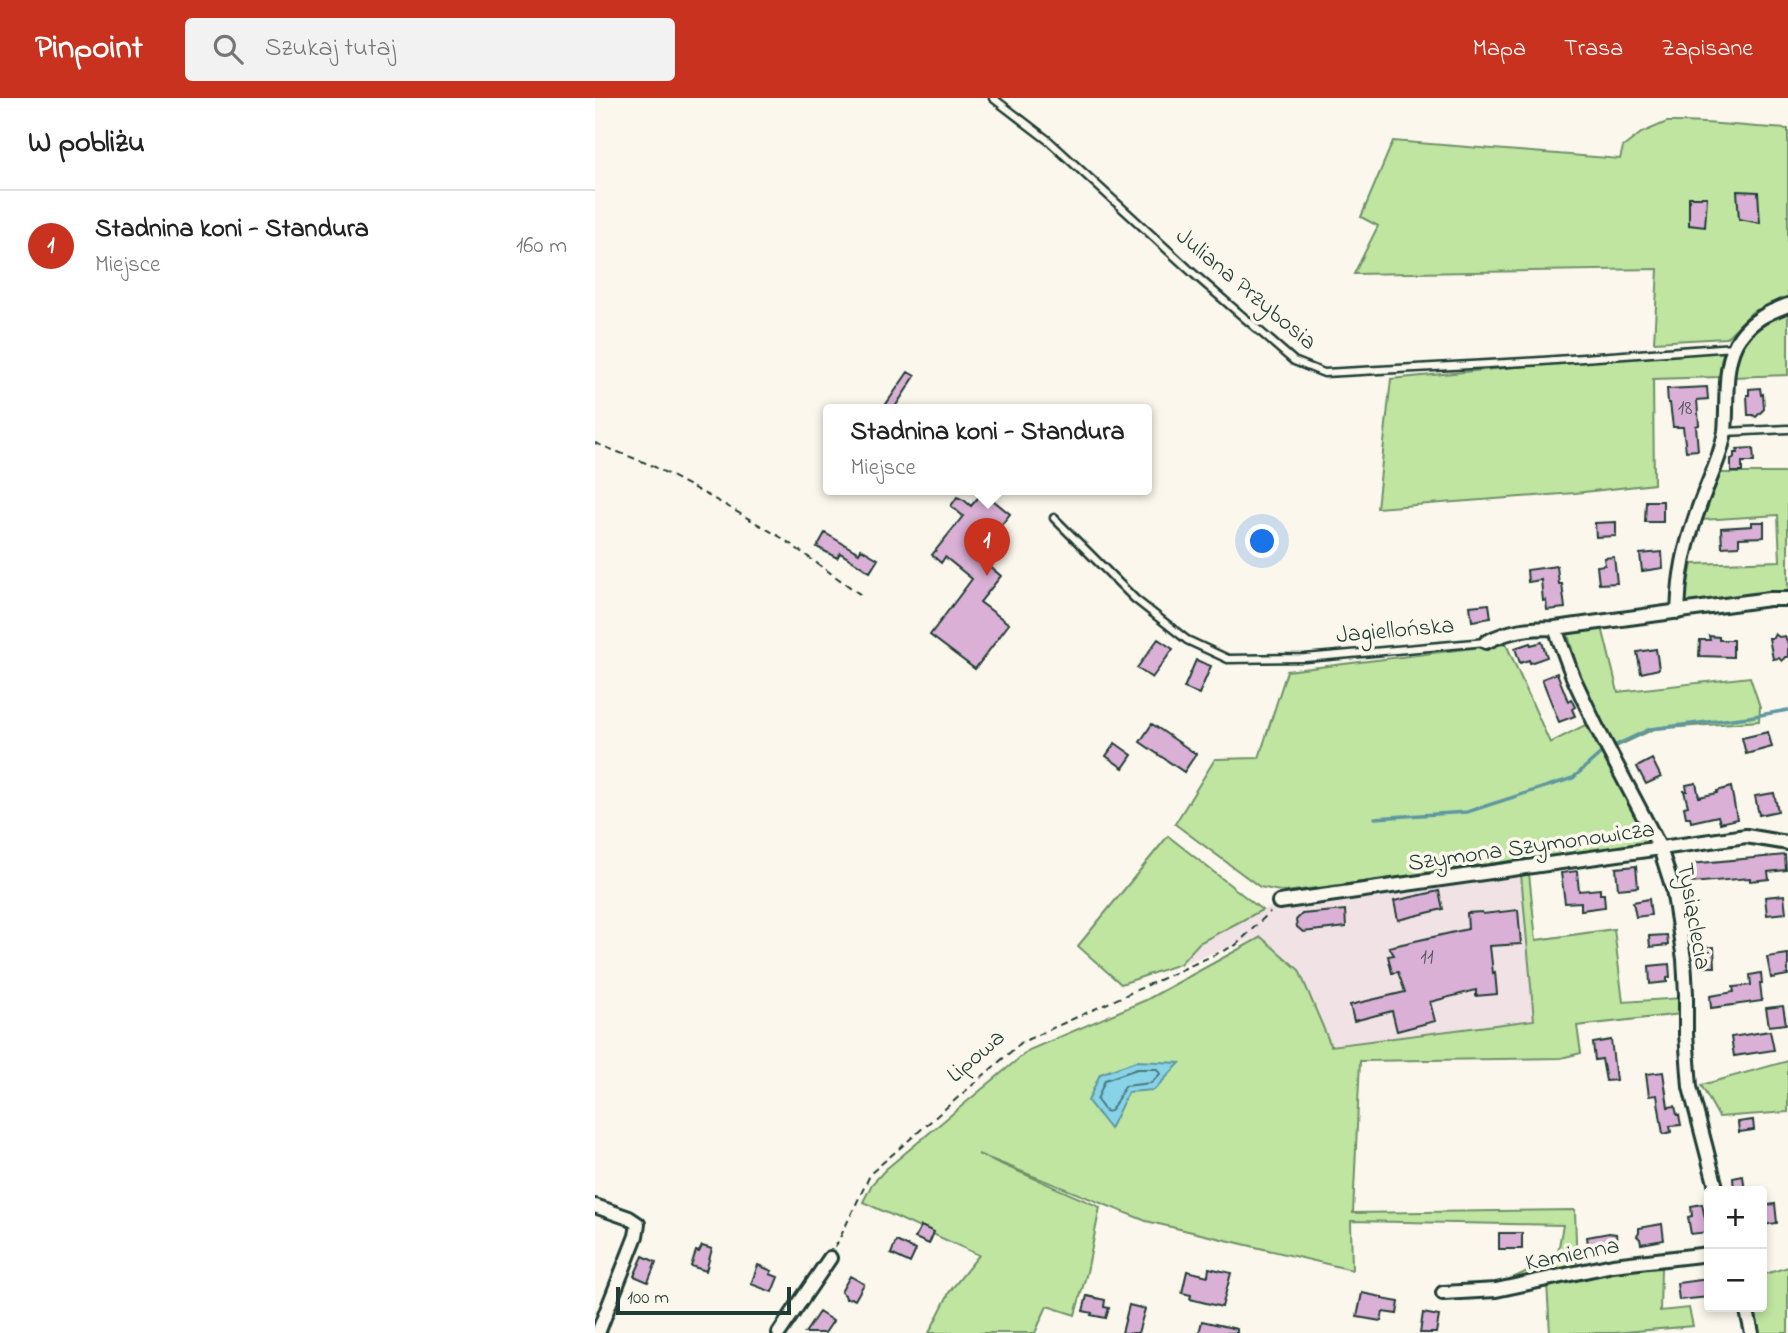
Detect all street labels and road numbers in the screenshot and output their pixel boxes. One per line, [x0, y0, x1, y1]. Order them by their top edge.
street label: Juliana Przybosia [1166, 220, 1324, 360]
street label: Jagiellońska [1335, 609, 1456, 654]
street label: Szymona Szymonowicza [1406, 813, 1657, 883]
street label: Tysiąclecia [1665, 860, 1719, 973]
street label: Lipowa [940, 1022, 1014, 1092]
street label: Kamienna [1523, 1229, 1622, 1282]

